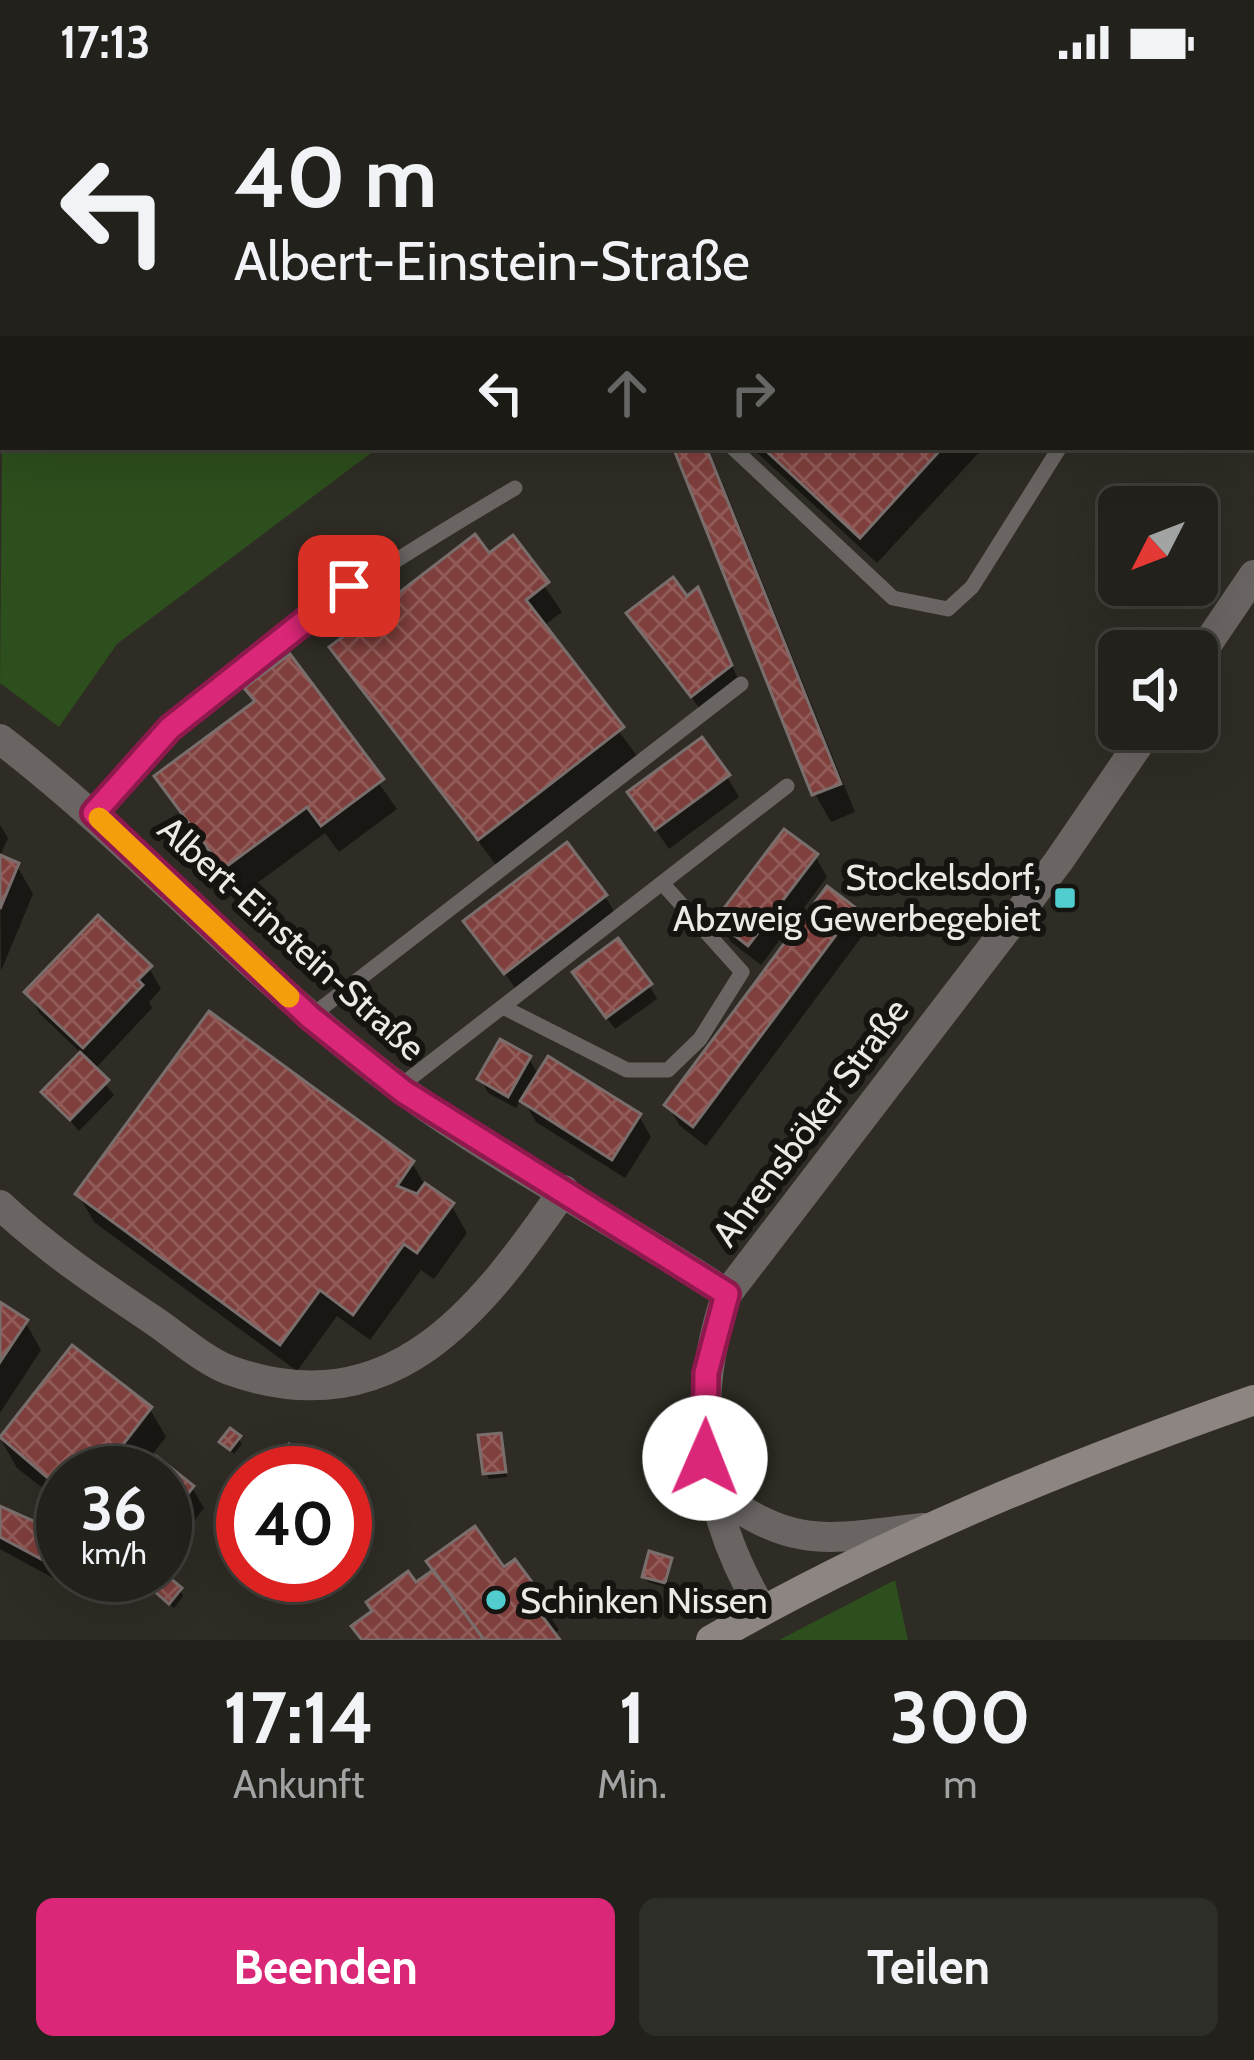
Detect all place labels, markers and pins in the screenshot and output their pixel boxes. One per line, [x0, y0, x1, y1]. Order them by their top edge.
pin [298, 535, 400, 637]
place label: Stockelsdorf, Abzweig Gewerbegebiet [673, 855, 1041, 940]
marker: Stockelsdorf, Abzweig Gewerbegebiet [1052, 885, 1078, 911]
place label: Schinken Nissen [520, 1578, 768, 1622]
marker: Schinken Nissen [483, 1587, 509, 1613]

